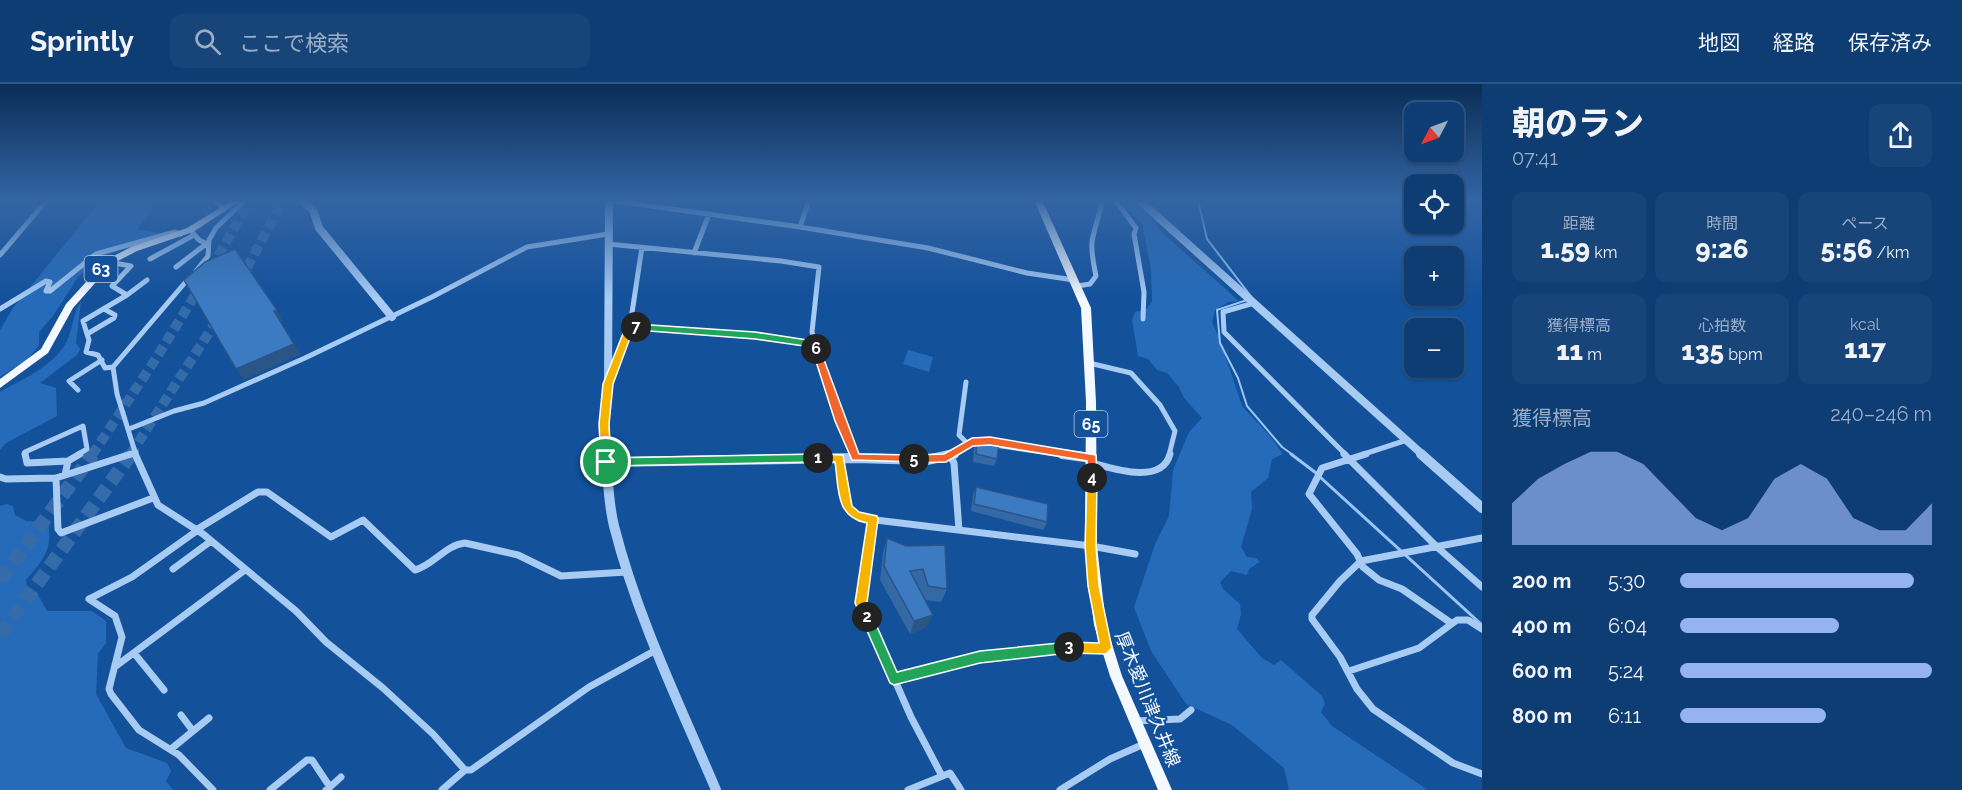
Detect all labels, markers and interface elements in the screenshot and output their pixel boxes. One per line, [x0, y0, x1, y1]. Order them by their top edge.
search box [170, 14, 590, 68]
text: Sprintly [30, 25, 134, 58]
icon: search [191, 25, 224, 58]
text: ここで検索 [239, 30, 349, 56]
text: 地図 [1698, 30, 1740, 55]
text: 経路 [1773, 30, 1815, 55]
text: 保存済み [1848, 30, 1932, 55]
north arrow [1404, 102, 1464, 162]
map controls [1404, 102, 1464, 378]
text: 朝のラン [1512, 104, 1644, 143]
button: share [1869, 104, 1932, 167]
text: 07:41 [1512, 146, 1558, 170]
button: locate [1404, 174, 1464, 234]
text: 距離 [1563, 214, 1595, 233]
text: 時間 [1706, 214, 1738, 233]
text: ペース [1841, 214, 1889, 233]
text: 1.59 [1541, 234, 1590, 264]
text: 9:26 [1695, 234, 1749, 264]
text: 5:56 [1821, 234, 1873, 264]
text: km [1590, 243, 1617, 262]
text: /km [1873, 243, 1909, 262]
button: + [1404, 246, 1464, 306]
road number: 63 [84, 256, 118, 282]
pin: 7 [621, 312, 651, 342]
text: kcal [1850, 315, 1880, 334]
text: 獲得標高 [1547, 316, 1611, 335]
text: 心拍数 [1698, 316, 1746, 335]
text: 7 [632, 317, 640, 336]
button: − [1404, 318, 1464, 378]
pin: 6 [801, 334, 831, 364]
text: 117 [1844, 334, 1886, 364]
text: 11 [1556, 336, 1583, 366]
text: 135 [1681, 336, 1724, 366]
text: 6 [811, 339, 821, 358]
text: m [1583, 345, 1602, 364]
text: bpm [1724, 345, 1763, 364]
text: 240–246 m [1830, 402, 1932, 426]
text: 獲得標高 [1512, 406, 1592, 430]
road number: 65 [1074, 411, 1108, 437]
pin [580, 436, 631, 487]
pin: 1 [803, 443, 833, 473]
pin: 5 [899, 444, 929, 474]
icon: arrive [589, 445, 622, 478]
text: 1 [814, 448, 822, 467]
text: 5 [910, 449, 918, 468]
pin: 4 [1077, 463, 1107, 493]
text: 4 [1087, 468, 1097, 487]
text: 200 m [1512, 569, 1571, 593]
text: 5:30 [1608, 569, 1646, 593]
pin: 2 [852, 602, 882, 632]
text: 2 [862, 607, 872, 626]
text: 400 m [1512, 614, 1571, 638]
text: 6:04 [1608, 614, 1647, 638]
street label: 厚木愛川津久井線 [1111, 628, 1185, 770]
pin: 3 [1054, 632, 1084, 662]
text: 3 [1065, 637, 1073, 656]
text: 600 m [1512, 659, 1572, 683]
text: 5:24 [1608, 659, 1644, 683]
text: 800 m [1512, 704, 1572, 728]
text: 6:11 [1608, 704, 1641, 728]

